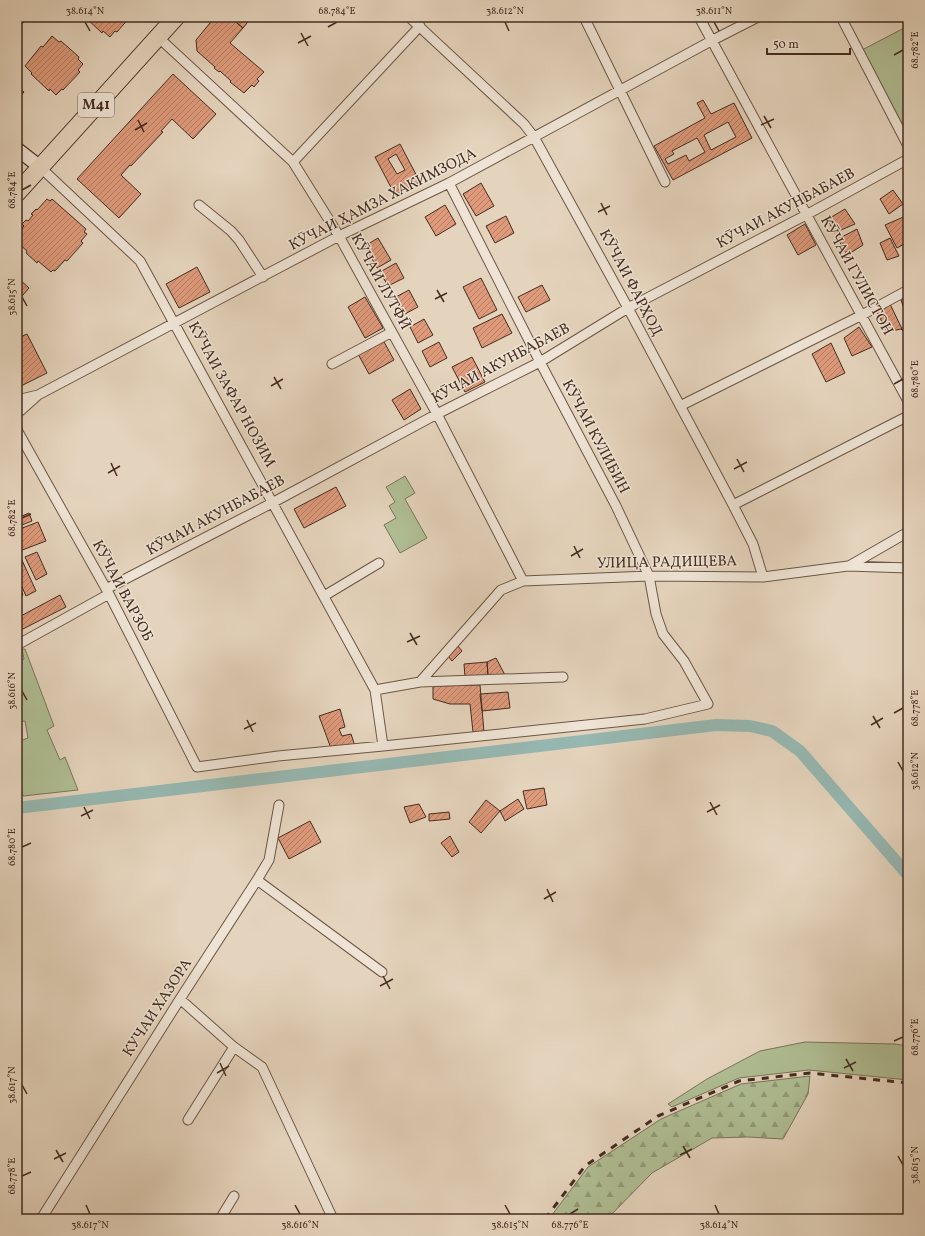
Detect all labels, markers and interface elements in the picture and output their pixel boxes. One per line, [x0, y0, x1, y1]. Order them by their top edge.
text: 38.614°N [66, 4, 105, 18]
text: 68.784°E [318, 4, 356, 18]
text: 38.612°N [486, 4, 524, 18]
text: 38.611°N [696, 4, 733, 18]
scale bar [767, 30, 850, 56]
text: 68.782°E [908, 32, 922, 68]
text: 50 m [773, 37, 799, 53]
road number: M41 [78, 93, 114, 117]
street label: КӮЧАИ ҲАМЗА ХАКИМЗОДА [286, 143, 481, 257]
street label: КӮЧАИ АКУНБАБАЕВ [713, 164, 859, 254]
text: 68.784°E [5, 171, 19, 209]
street label: КӮЧАИ ГУЛИСТОН [814, 212, 898, 340]
street label: КӮЧАИ ФАРҲОД [593, 226, 667, 340]
street label: КӮЧАИ ЛУТФӢ [345, 230, 415, 334]
text: 38.615°N [5, 278, 19, 316]
street label: КӮЧАИ ЗАФАР НОЗИМ [182, 318, 280, 472]
street label: КӮЧАИ АКУНБАБАЕВ [428, 319, 574, 409]
text: 68.780°E [908, 360, 922, 398]
street label: КӮЧАИ КУЛИБИН [556, 376, 634, 498]
street label: КӮЧАИ АКУНБАБАЕВ [143, 471, 289, 561]
text: 68.782°E [5, 500, 19, 536]
street label: КӮЧАИ ВАРЗОБ [86, 537, 158, 645]
street label: УЛИЦА РАДИЩЕВА [597, 551, 738, 575]
text: 38.616°N [5, 672, 19, 710]
text: 68.778°E [908, 690, 922, 726]
text: 38.612°N [908, 752, 922, 790]
text: 68.780°E [5, 828, 19, 866]
street label: КУЧАИ ХАЗОРА [118, 954, 198, 1061]
text: 68.776°E [908, 1019, 922, 1055]
text: 38.617°N [5, 1066, 19, 1104]
text: 38.613°N [908, 1146, 922, 1184]
text: 68.778°E [5, 1158, 19, 1194]
text: 38.617°N [71, 1218, 109, 1232]
text: 38.616°N [281, 1218, 319, 1232]
text: 38.615°N [491, 1218, 529, 1232]
text: 68.776°E [552, 1218, 588, 1232]
text: 38.614°N [700, 1218, 739, 1232]

